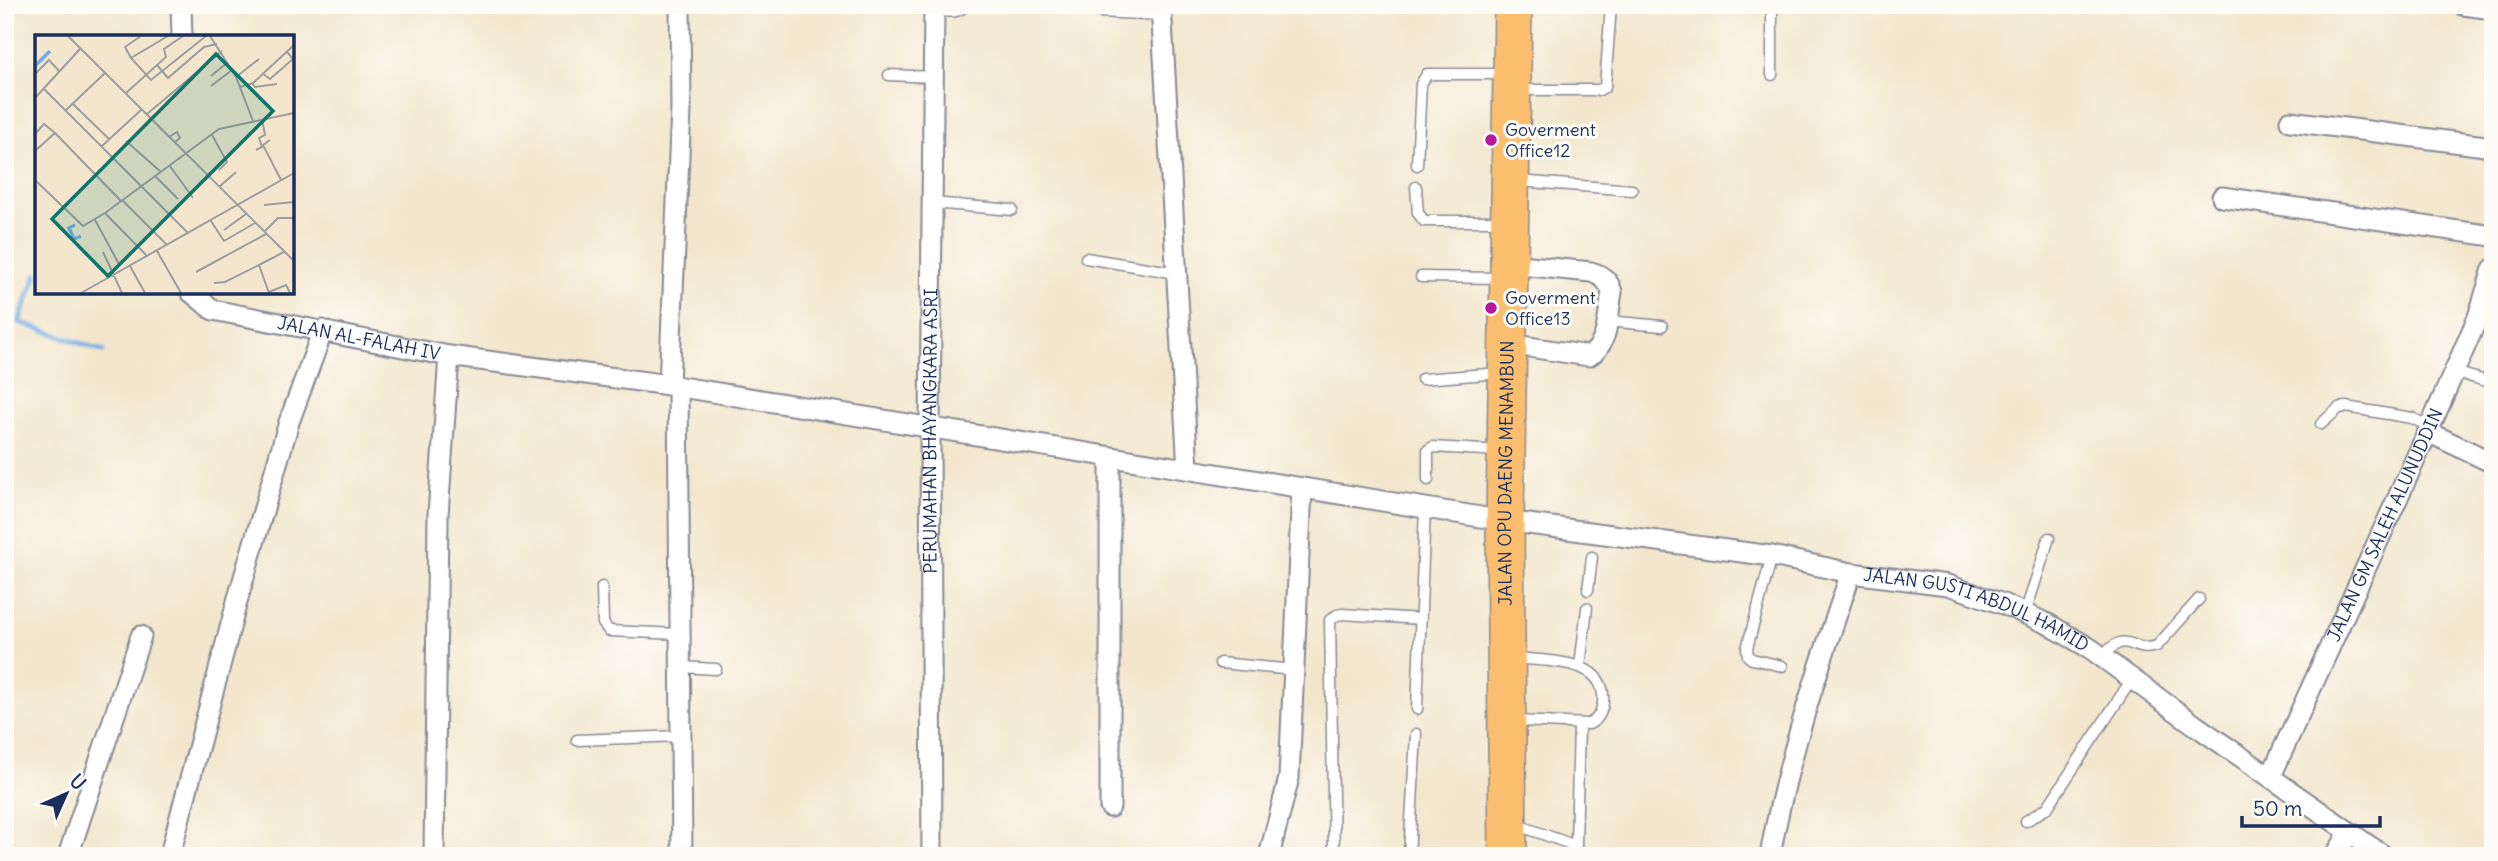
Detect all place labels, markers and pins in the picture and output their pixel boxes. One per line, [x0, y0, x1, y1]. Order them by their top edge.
place label: Goverment Office12 [1505, 118, 1596, 162]
marker: Goverment Office12 [1483, 132, 1499, 148]
place label: Goverment Office13 [1505, 286, 1596, 330]
marker: Goverment Office13 [1483, 300, 1499, 316]

